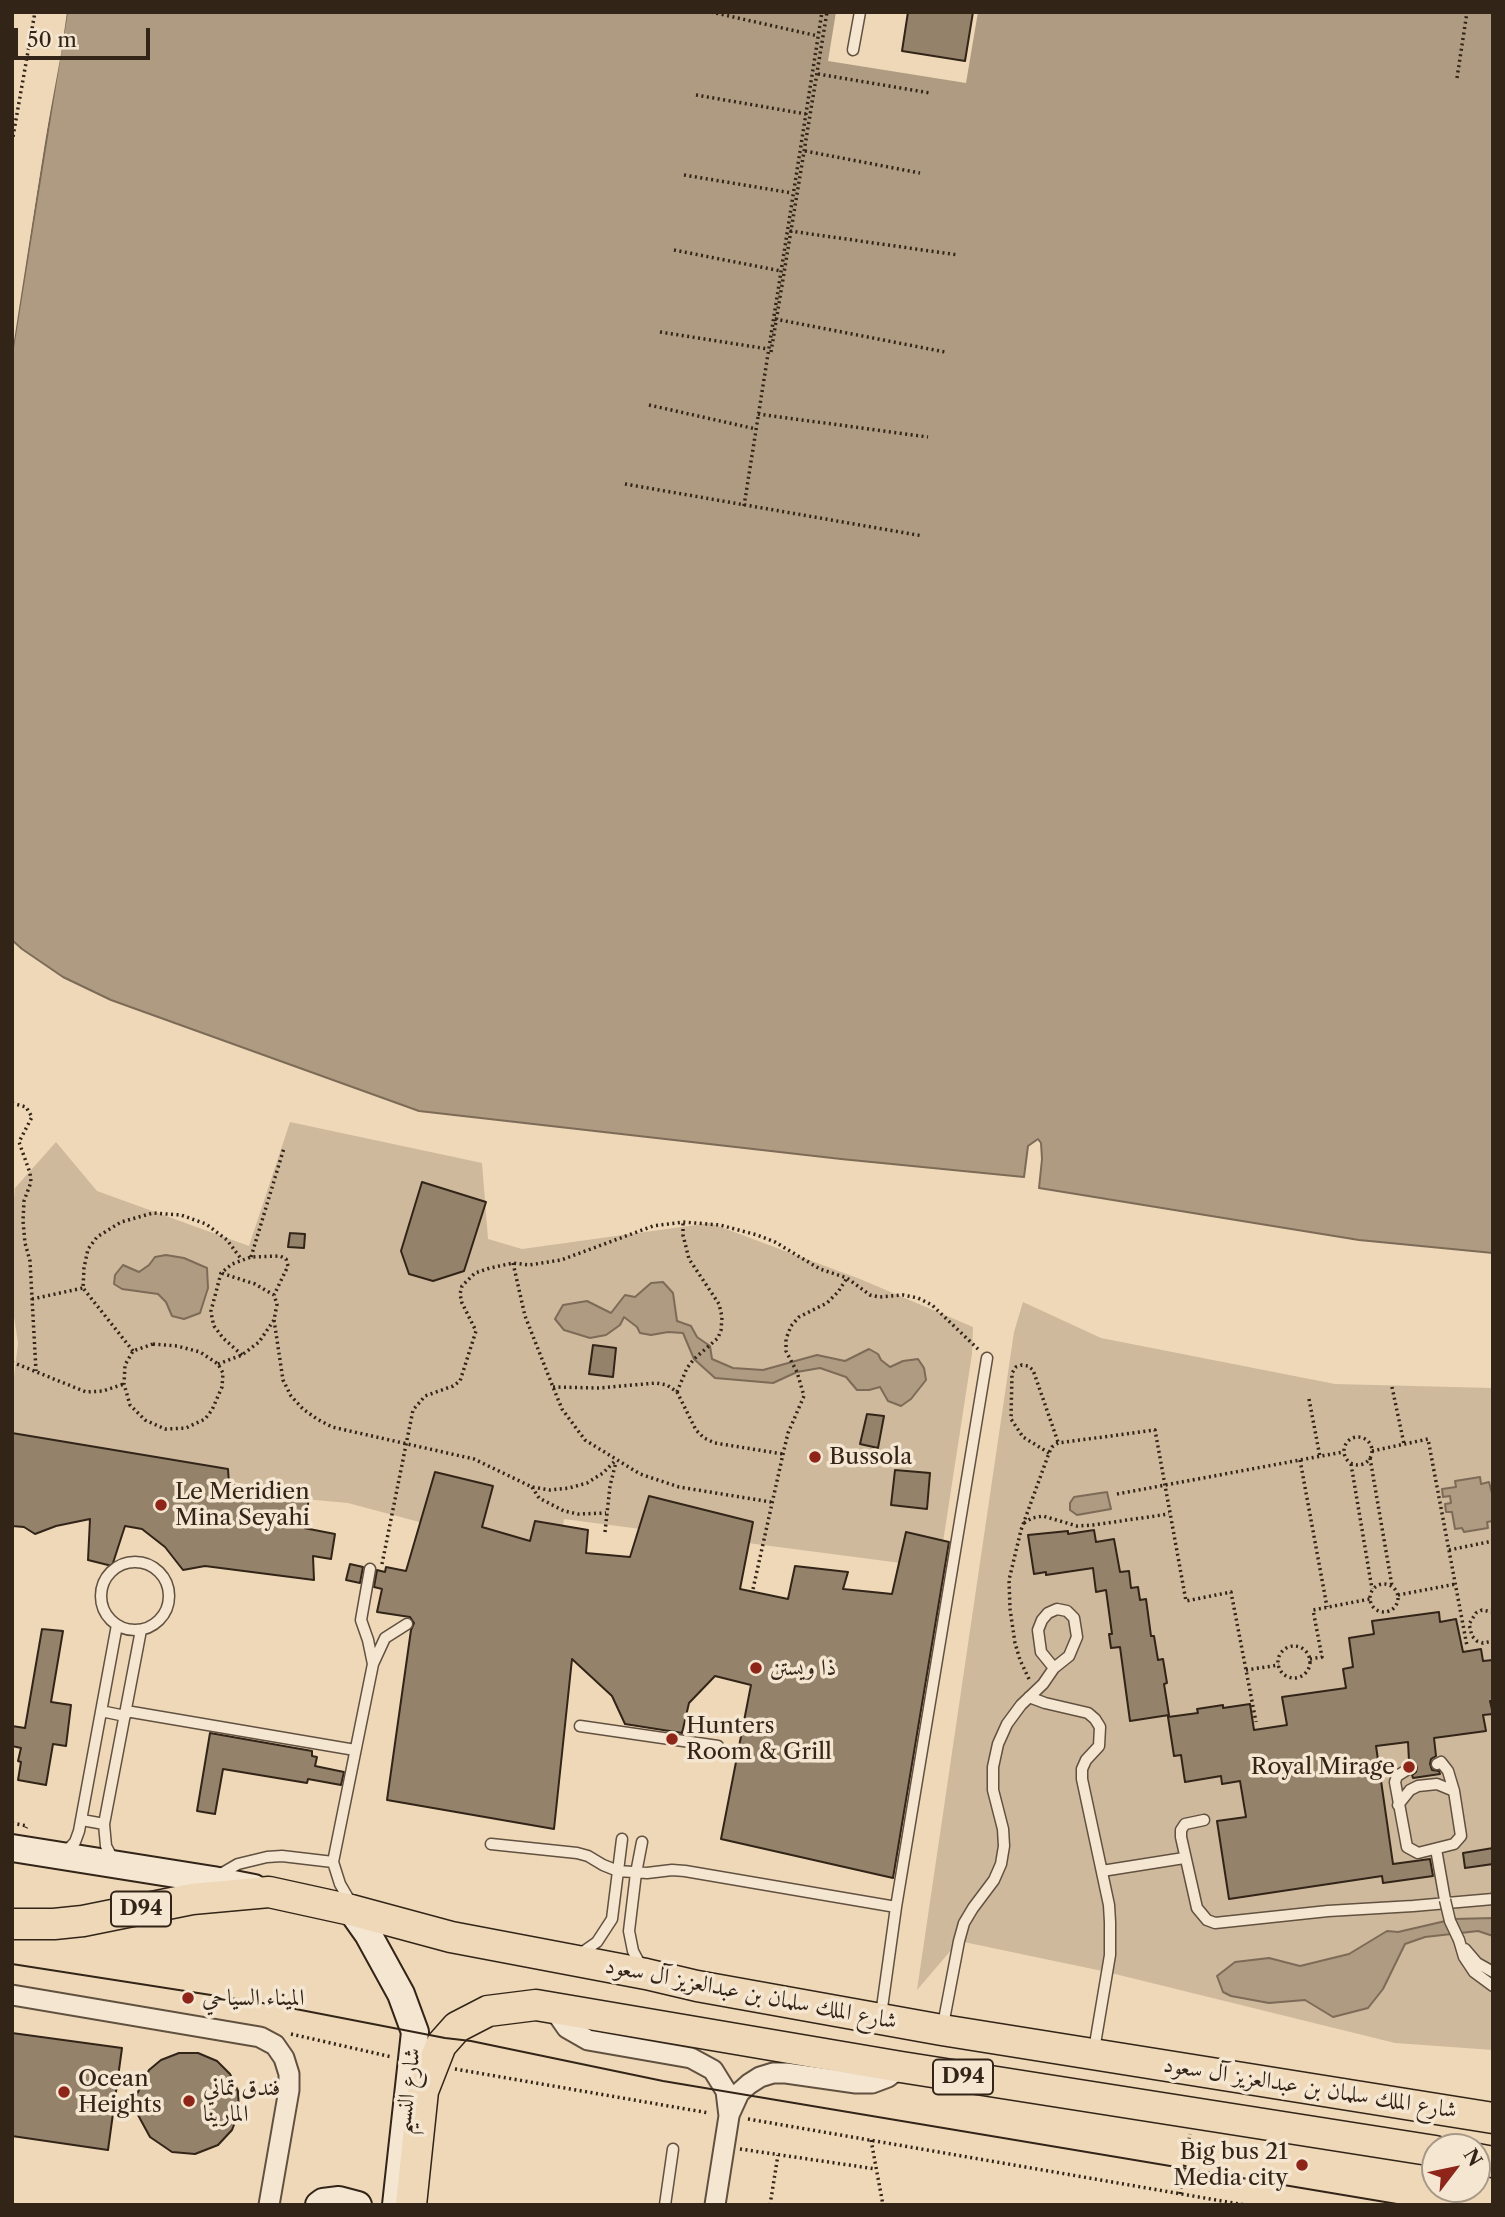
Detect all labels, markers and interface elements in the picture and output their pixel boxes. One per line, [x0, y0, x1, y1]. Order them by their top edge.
scale bar [18, 14, 154, 58]
text: 50 m [27, 27, 77, 52]
place label: Bussola [829, 1443, 912, 1471]
marker: Bussola [807, 1449, 823, 1465]
place label: Le Meridien Mina Seyahi [175, 1478, 310, 1532]
marker: Le Meridien Mina Seyahi [153, 1497, 169, 1513]
place label: ذا ويستن [770, 1654, 836, 1682]
marker: ذا ويستن [748, 1660, 764, 1676]
place label: Hunters Room & Grill [686, 1712, 832, 1766]
marker: Hunters Room & Grill [664, 1731, 680, 1747]
place label: Royal Mirage [1251, 1753, 1395, 1781]
marker: Royal Mirage [1401, 1759, 1417, 1775]
road number: D94 [111, 1892, 171, 1926]
street label: شارع الملك سلمان بن عبدالعزيز آل سعود [603, 1952, 899, 2036]
place label: الميناء السياحي [202, 1984, 305, 2012]
marker: الميناء السياحي [180, 1990, 196, 2006]
street label: شارع النسيم [389, 2046, 427, 2136]
street label: شارع الملك سلمان بن عبدالعزيز آل سعود [1161, 2051, 1459, 2125]
road number: D94 [933, 2060, 993, 2094]
place label: Ocean Heights [78, 2065, 162, 2119]
place label: فندق تماني المارينا [203, 2074, 280, 2128]
marker: Ocean Heights [56, 2084, 72, 2100]
marker: فندق تماني المارينا [181, 2093, 197, 2109]
north arrow [1421, 2133, 1491, 2203]
place label: Big bus 21 Media city [1173, 2138, 1288, 2192]
text: N [1458, 2145, 1487, 2171]
marker: Big bus 21 Media city [1294, 2157, 1310, 2173]

